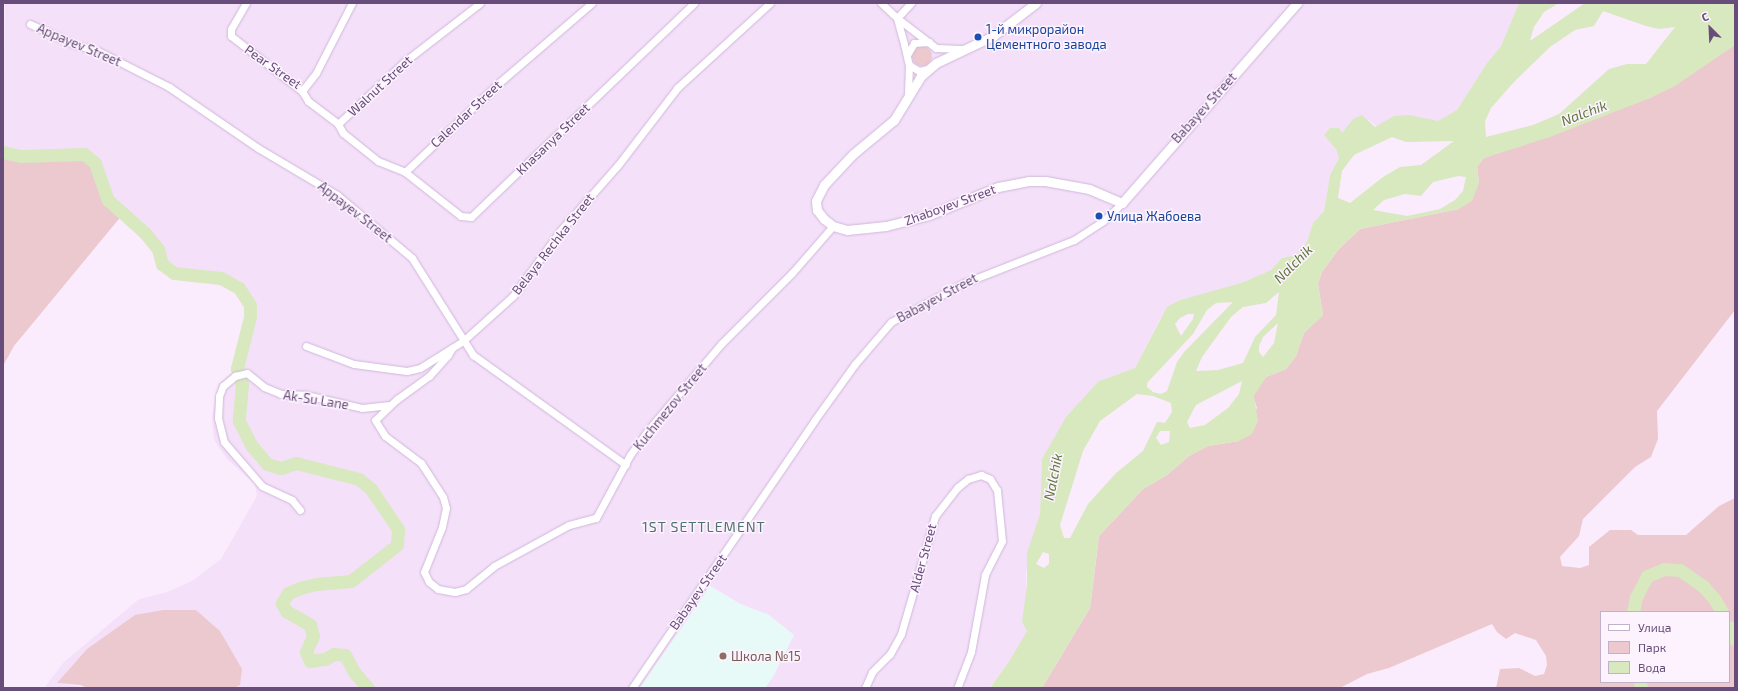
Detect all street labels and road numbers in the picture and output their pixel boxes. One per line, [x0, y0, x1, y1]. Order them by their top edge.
street label: Appayev Street [35, 20, 123, 70]
street label: Pear Street [242, 42, 304, 92]
street label: Walnut Street [345, 52, 415, 120]
street label: Babayev Street [1168, 70, 1240, 146]
street label: Calendar Street [427, 77, 505, 151]
street label: Khasanya Street [513, 100, 593, 178]
street label: Appayev Street [315, 178, 395, 246]
street label: Zhaboyev Street [902, 181, 998, 229]
street label: Belaya Rechka Street [509, 190, 597, 298]
street label: Babayev Street [894, 270, 980, 326]
street label: Kuchmezov Street [630, 360, 710, 454]
street label: Ak-Su Lane [282, 387, 350, 413]
street label: Alder Street [906, 522, 940, 594]
street label: Babayev Street [666, 551, 730, 633]

